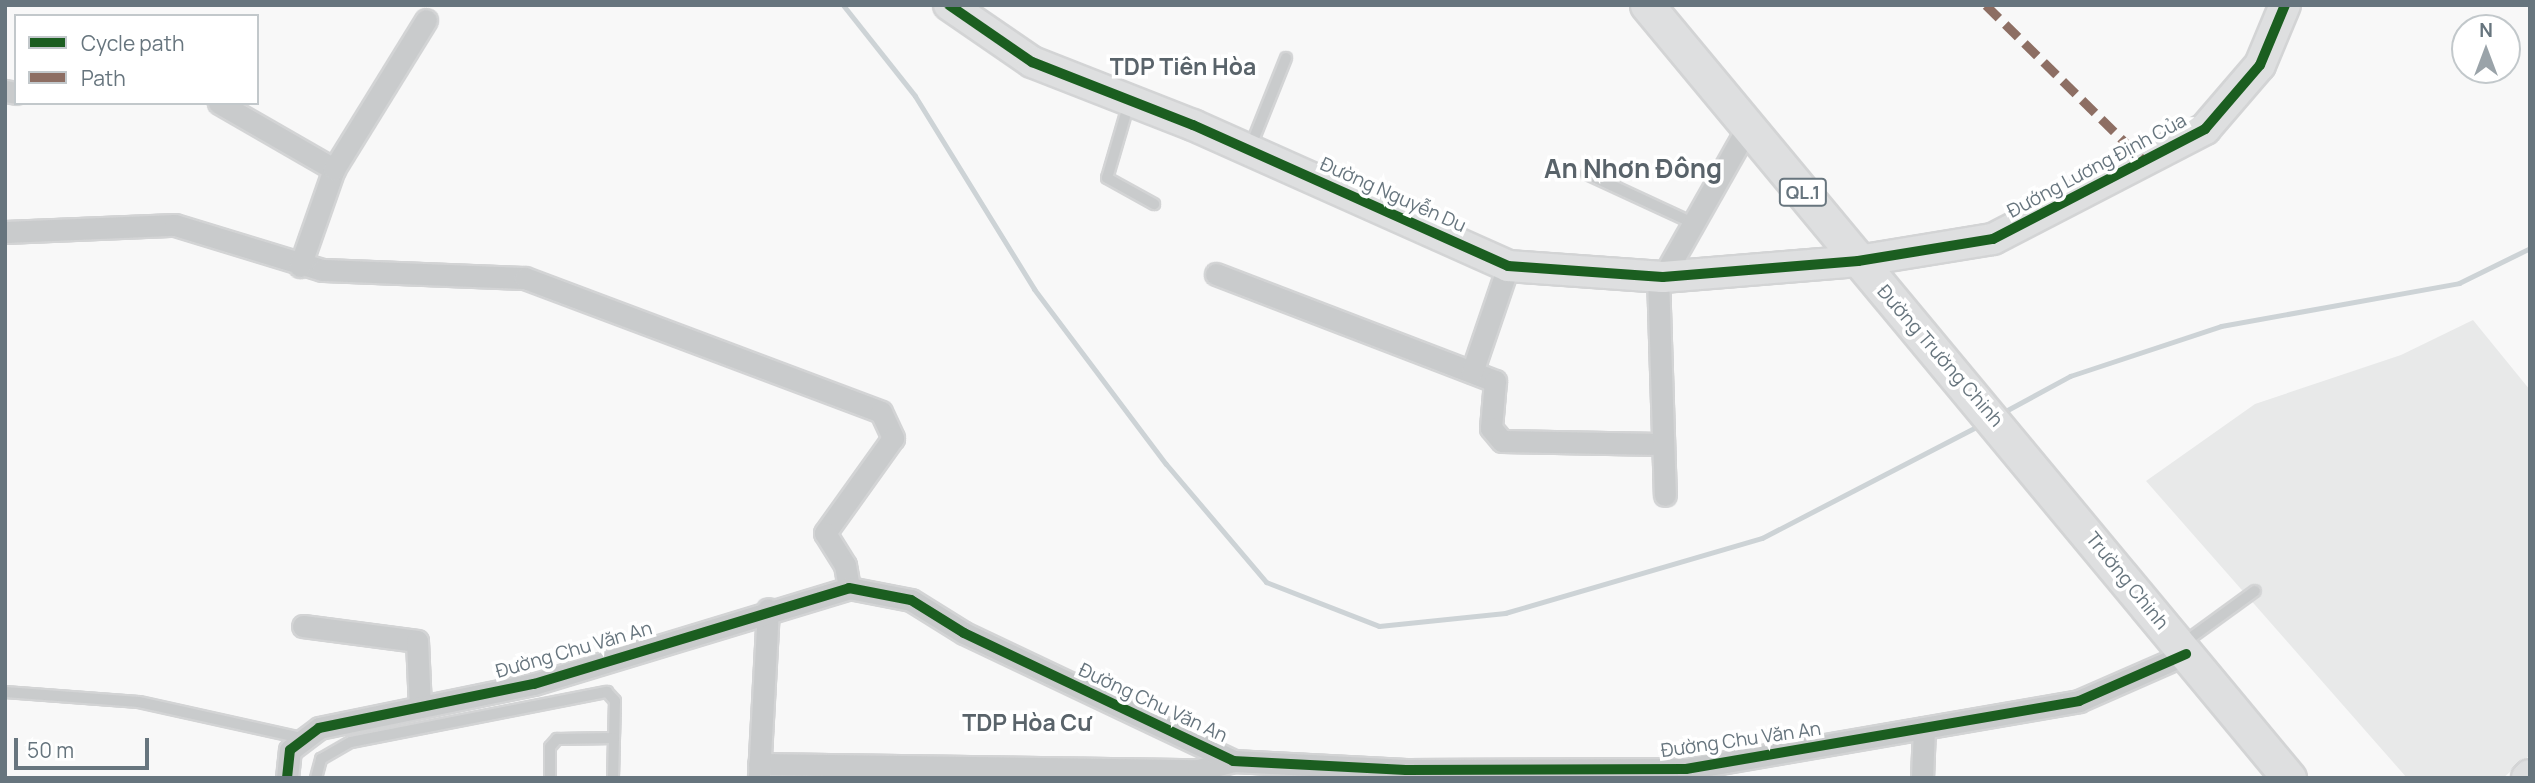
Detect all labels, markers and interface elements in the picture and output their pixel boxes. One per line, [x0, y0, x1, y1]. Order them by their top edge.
legend [14, 14, 259, 105]
north arrow [2451, 14, 2521, 84]
text: N [2479, 17, 2493, 43]
text: Cycle path [81, 29, 184, 57]
district label: TDP Tiên Hòa [1110, 52, 1256, 80]
text: Path [81, 64, 126, 92]
street label: Đướng Lương Định Của [2004, 109, 2190, 223]
street label: Đường Nguyễn Du [1317, 153, 1469, 237]
district label: An Nhơn Đông [1544, 153, 1722, 185]
road number: QL.1 [1778, 177, 1828, 206]
street label: Đường Trường Chinh [1872, 281, 2008, 431]
street label: Trường Chinh [2081, 528, 2173, 634]
street label: Đường Chu Văn An [493, 617, 655, 683]
street label: Đường Chu Văn An [1075, 659, 1231, 747]
district label: TDP Hòa Cư [962, 708, 1092, 736]
street label: Đường Chu Văn An [1660, 717, 1822, 763]
scale bar [18, 724, 152, 768]
text: 50 m [27, 736, 74, 764]

